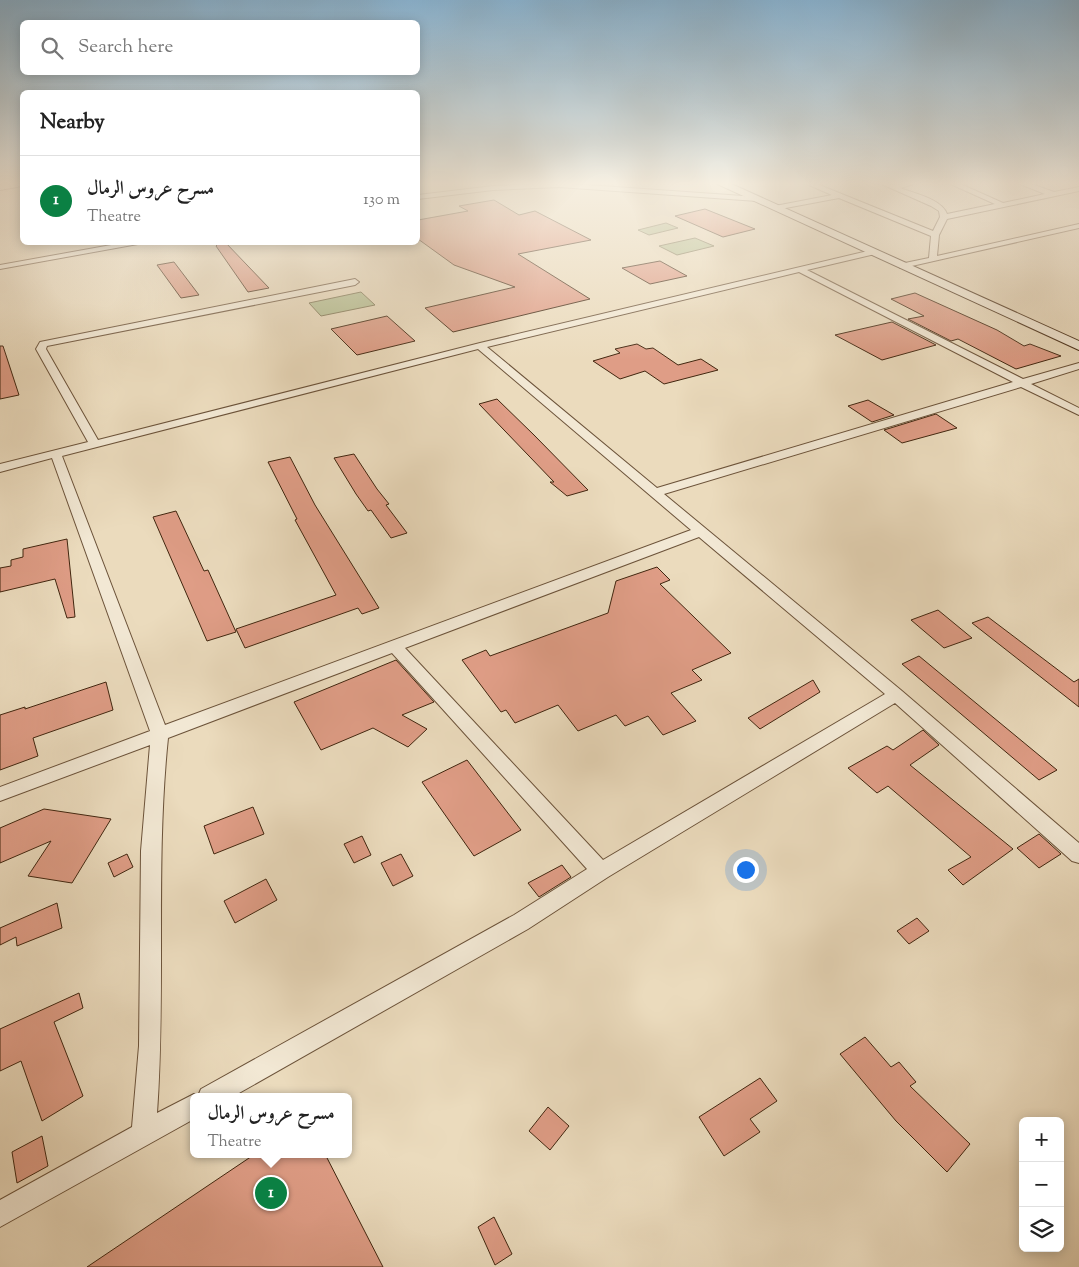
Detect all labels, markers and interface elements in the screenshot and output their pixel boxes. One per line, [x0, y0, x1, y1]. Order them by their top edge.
search box [20, 20, 420, 75]
icon: search [38, 34, 66, 62]
text: Search here [78, 34, 173, 61]
text: Nearby [40, 108, 105, 138]
text: مسرح عروس الرمال [87, 176, 214, 203]
text: 1 [53, 189, 59, 212]
text: 130 m [363, 189, 400, 212]
text: Theatre [87, 206, 141, 229]
your location [733, 857, 759, 883]
popup [190, 1093, 352, 1158]
text: مسرح عروس الرمال [207, 1101, 335, 1128]
map controls [1019, 1117, 1064, 1252]
button: + [1019, 1117, 1064, 1162]
text: Theatre [207, 1131, 261, 1154]
button: − [1019, 1162, 1064, 1207]
pin: 1 [255, 1174, 287, 1212]
button: layers [1019, 1207, 1064, 1252]

